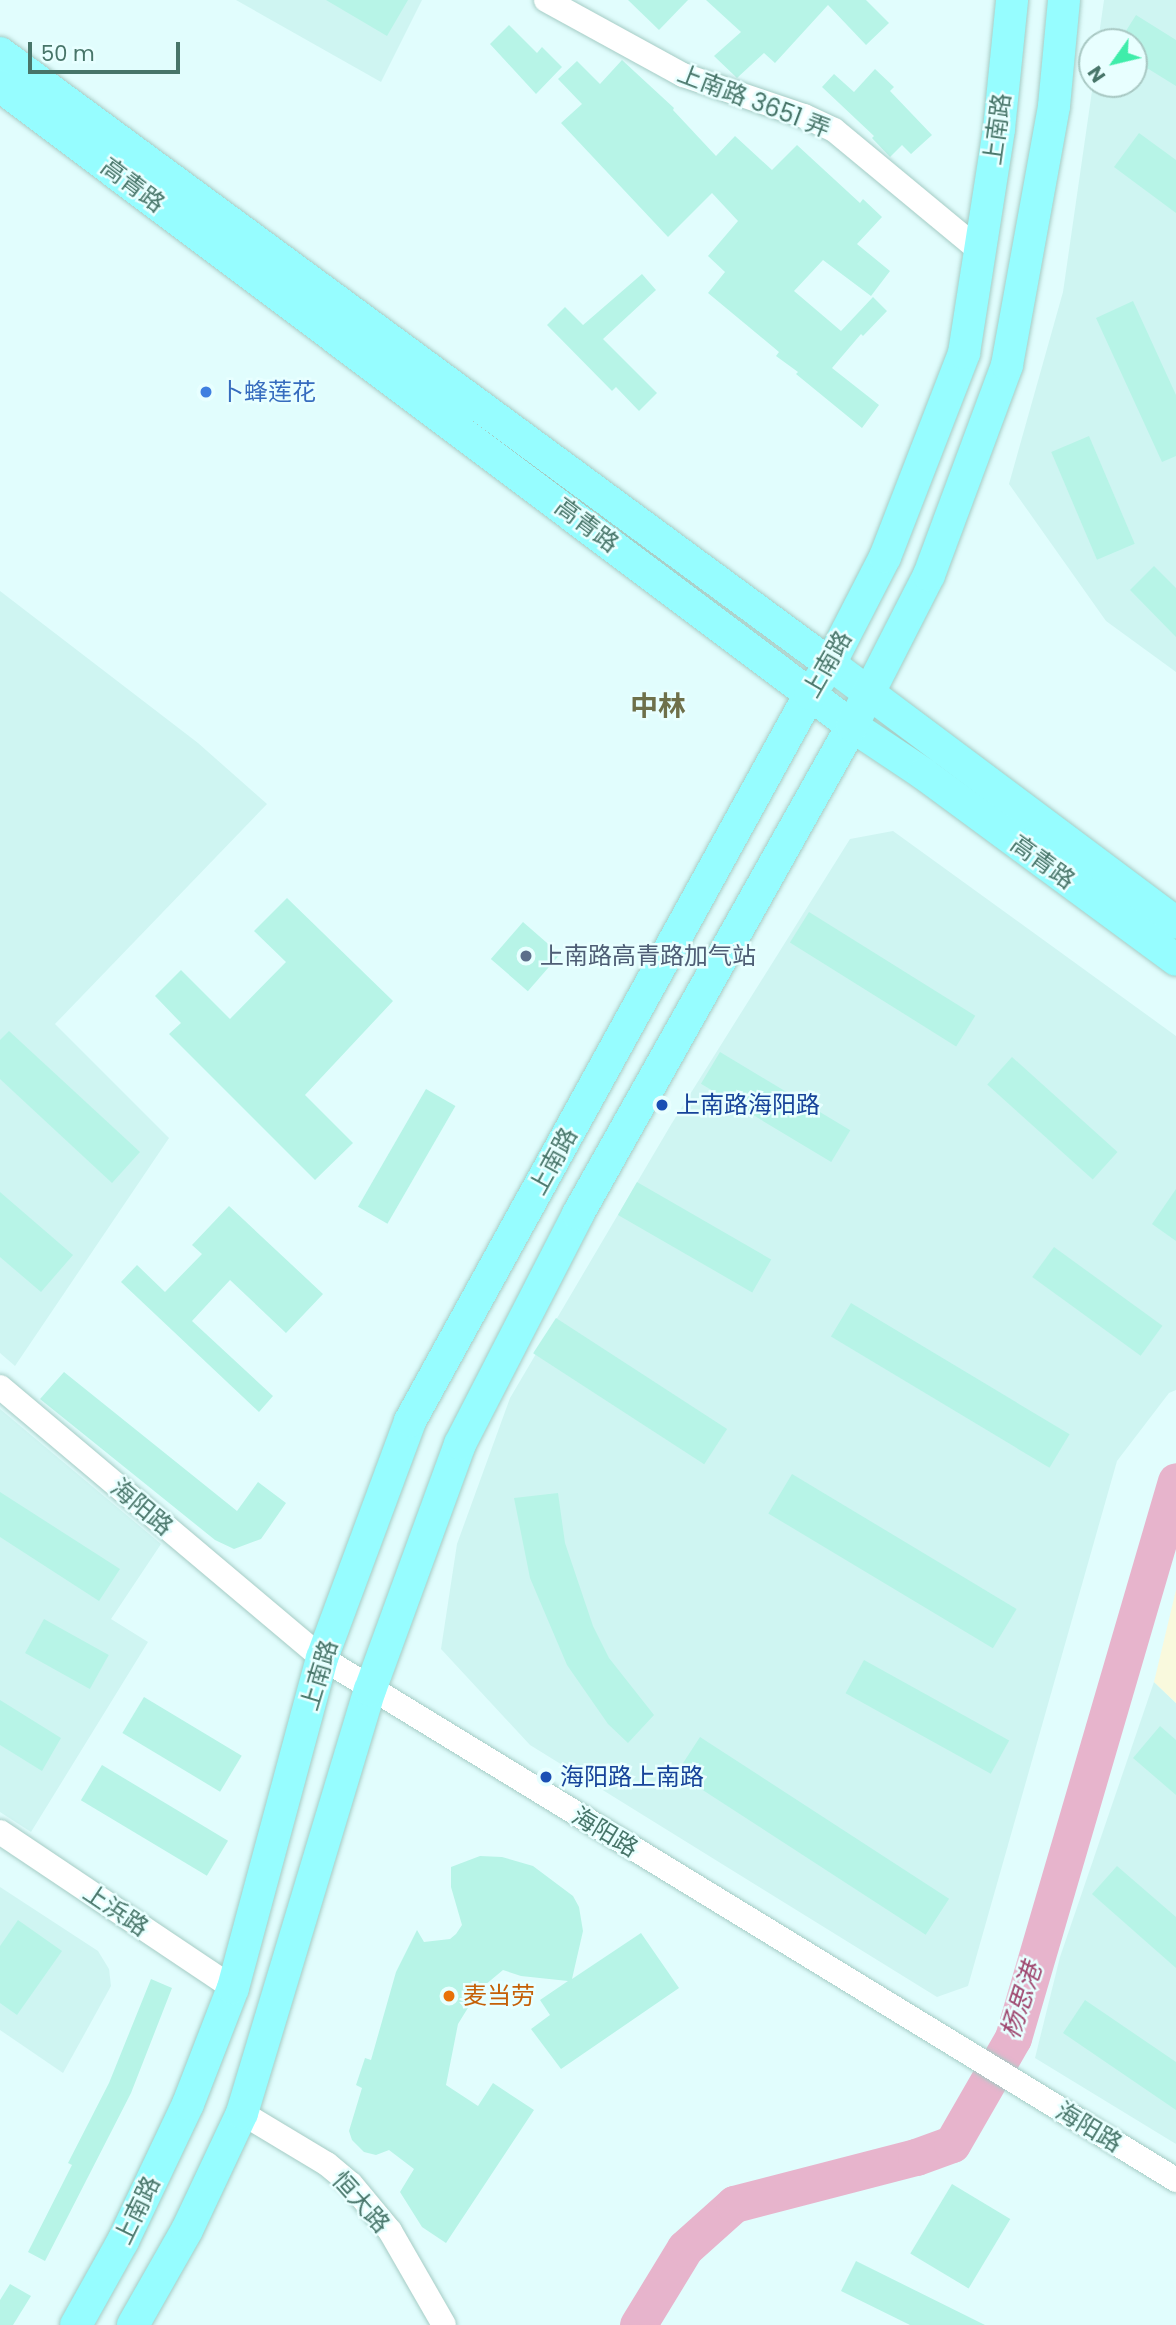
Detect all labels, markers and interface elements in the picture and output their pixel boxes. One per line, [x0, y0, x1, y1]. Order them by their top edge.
scale bar [32, 28, 184, 72]
north arrow [1078, 28, 1148, 98]
text: 50 m [41, 39, 95, 68]
street label: 上南路 3651 弄 [674, 59, 834, 143]
text: N [1082, 60, 1112, 87]
street label: 上南路 [978, 91, 1016, 167]
street label: 高青路 [96, 152, 170, 218]
place label: 卜蜂莲花 [220, 378, 316, 406]
marker: 卜蜂莲花 [198, 384, 214, 400]
street label: 高青路 [550, 492, 624, 558]
street label: 上南路 [797, 626, 857, 702]
district label: 中林 [630, 690, 686, 724]
street label: 高青路 [1005, 829, 1081, 895]
place label: 上南路高青路加气站 [540, 942, 756, 970]
marker: 上南路高青路加气站 [518, 948, 534, 964]
place label: 上南路海阳路 [676, 1091, 820, 1119]
marker: 上南路海阳路 [654, 1097, 670, 1113]
street label: 上南路 [523, 1123, 583, 1199]
street label: 海阳路 [105, 1473, 179, 1541]
street label: 上南路 [295, 1636, 343, 1714]
place label: 海阳路上南路 [560, 1763, 704, 1791]
marker: 海阳路上南路 [538, 1769, 554, 1785]
street label: 海阳路 [567, 1801, 643, 1863]
street label: 上浜路 [78, 1878, 154, 1942]
water label: 杨思港 [995, 1959, 1049, 2043]
place label: 麦当劳 [463, 1982, 535, 2010]
marker: 麦当劳 [441, 1988, 457, 2004]
street label: 海阳路 [1051, 2096, 1127, 2158]
street label: 恒大路 [326, 2166, 396, 2238]
street label: 上南路 [108, 2171, 166, 2249]

